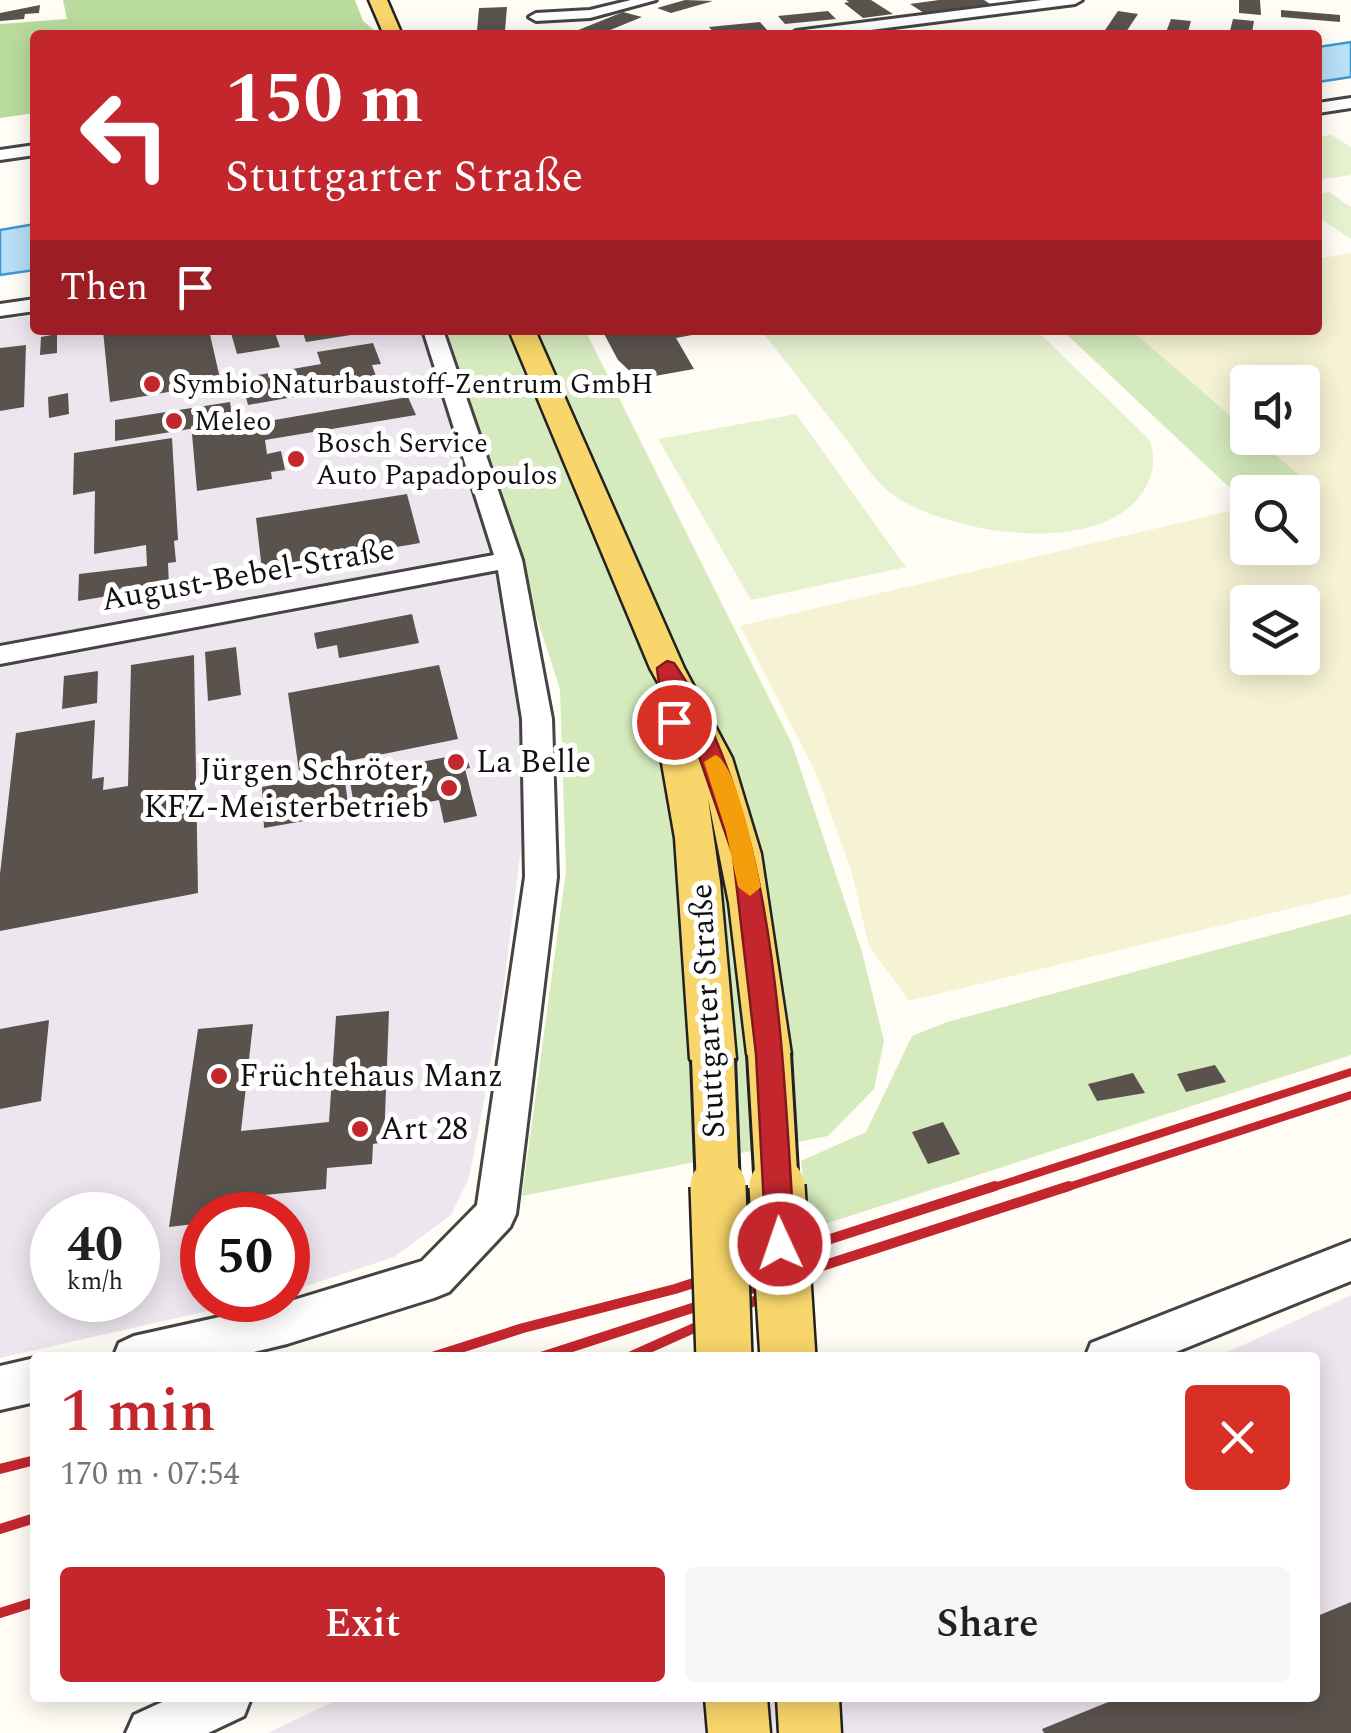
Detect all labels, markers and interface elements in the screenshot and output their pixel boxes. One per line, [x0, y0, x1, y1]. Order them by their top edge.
text: 150 m [225, 47, 423, 153]
icon: left [60, 70, 190, 200]
text: Stuttgarter Straße [225, 143, 583, 212]
text: Then [60, 259, 148, 317]
icon: arrive [168, 260, 223, 315]
place label: Symbio Naturbaustoff-Zentrum GmbH [172, 363, 654, 406]
map controls [1230, 365, 1320, 675]
button: sound [1230, 365, 1320, 455]
marker: Symbio Naturbaustoff-Zentrum GmbH [141, 373, 163, 395]
place label: Meleo [194, 400, 271, 443]
marker: Meleo [163, 410, 185, 432]
place label: Bosch Service Auto Papadopoulos [316, 422, 558, 497]
marker: Bosch Service Auto Papadopoulos [285, 448, 307, 470]
button: search [1230, 475, 1320, 565]
street label: August-Bebel-Straße [97, 525, 399, 625]
button: layers [1230, 585, 1320, 675]
pin [632, 680, 717, 765]
icon: arrive [647, 695, 702, 750]
place label: La Belle [476, 738, 591, 787]
place label: Jürgen Schröter, KFZ-Meisterbetrieb [143, 746, 429, 832]
marker: La Belle [445, 751, 467, 773]
marker: Jürgen Schröter, KFZ-Meisterbetrieb [438, 777, 460, 799]
street label: Stuttgarter Straße [677, 883, 739, 1139]
place label: Früchtehaus Manz [239, 1052, 503, 1101]
marker: Früchtehaus Manz [208, 1065, 230, 1087]
place label: Art 28 [380, 1105, 468, 1154]
marker: Art 28 [349, 1118, 371, 1140]
speed limit sign: 50 [180, 1192, 310, 1322]
position arrow [728, 1192, 832, 1296]
text: 40 [67, 1207, 123, 1283]
text: km/h [67, 1263, 123, 1301]
text: 1 min [60, 1366, 216, 1458]
button: close [1185, 1385, 1290, 1490]
text: 170 m · 07:54 [60, 1450, 240, 1499]
button: Exit [60, 1567, 665, 1682]
button: Share [685, 1567, 1290, 1682]

